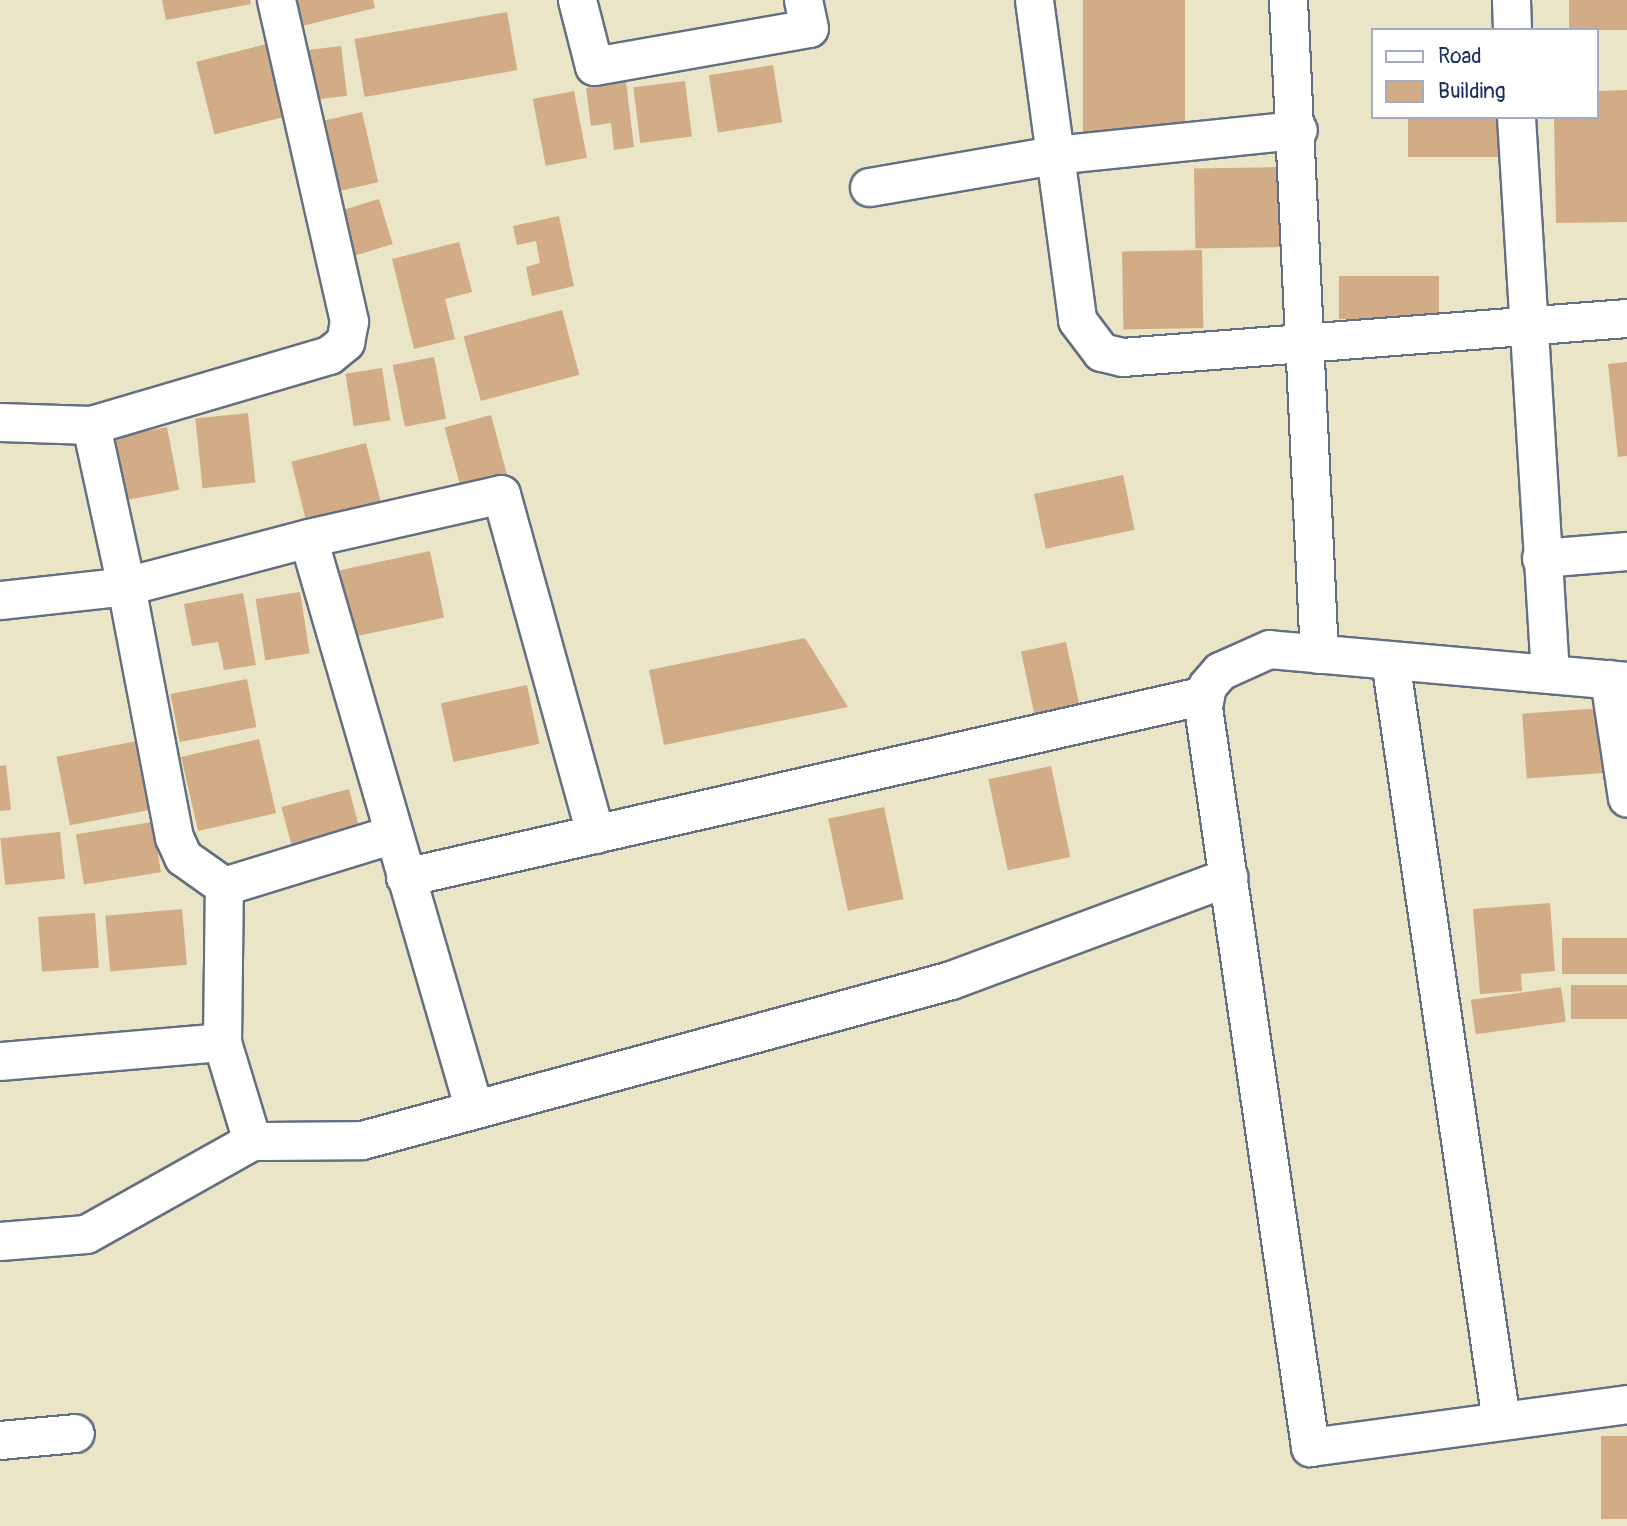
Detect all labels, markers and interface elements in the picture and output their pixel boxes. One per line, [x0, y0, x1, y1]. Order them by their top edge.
legend [1372, 28, 1599, 119]
text: Road [1438, 43, 1482, 70]
text: Building [1438, 78, 1505, 105]

